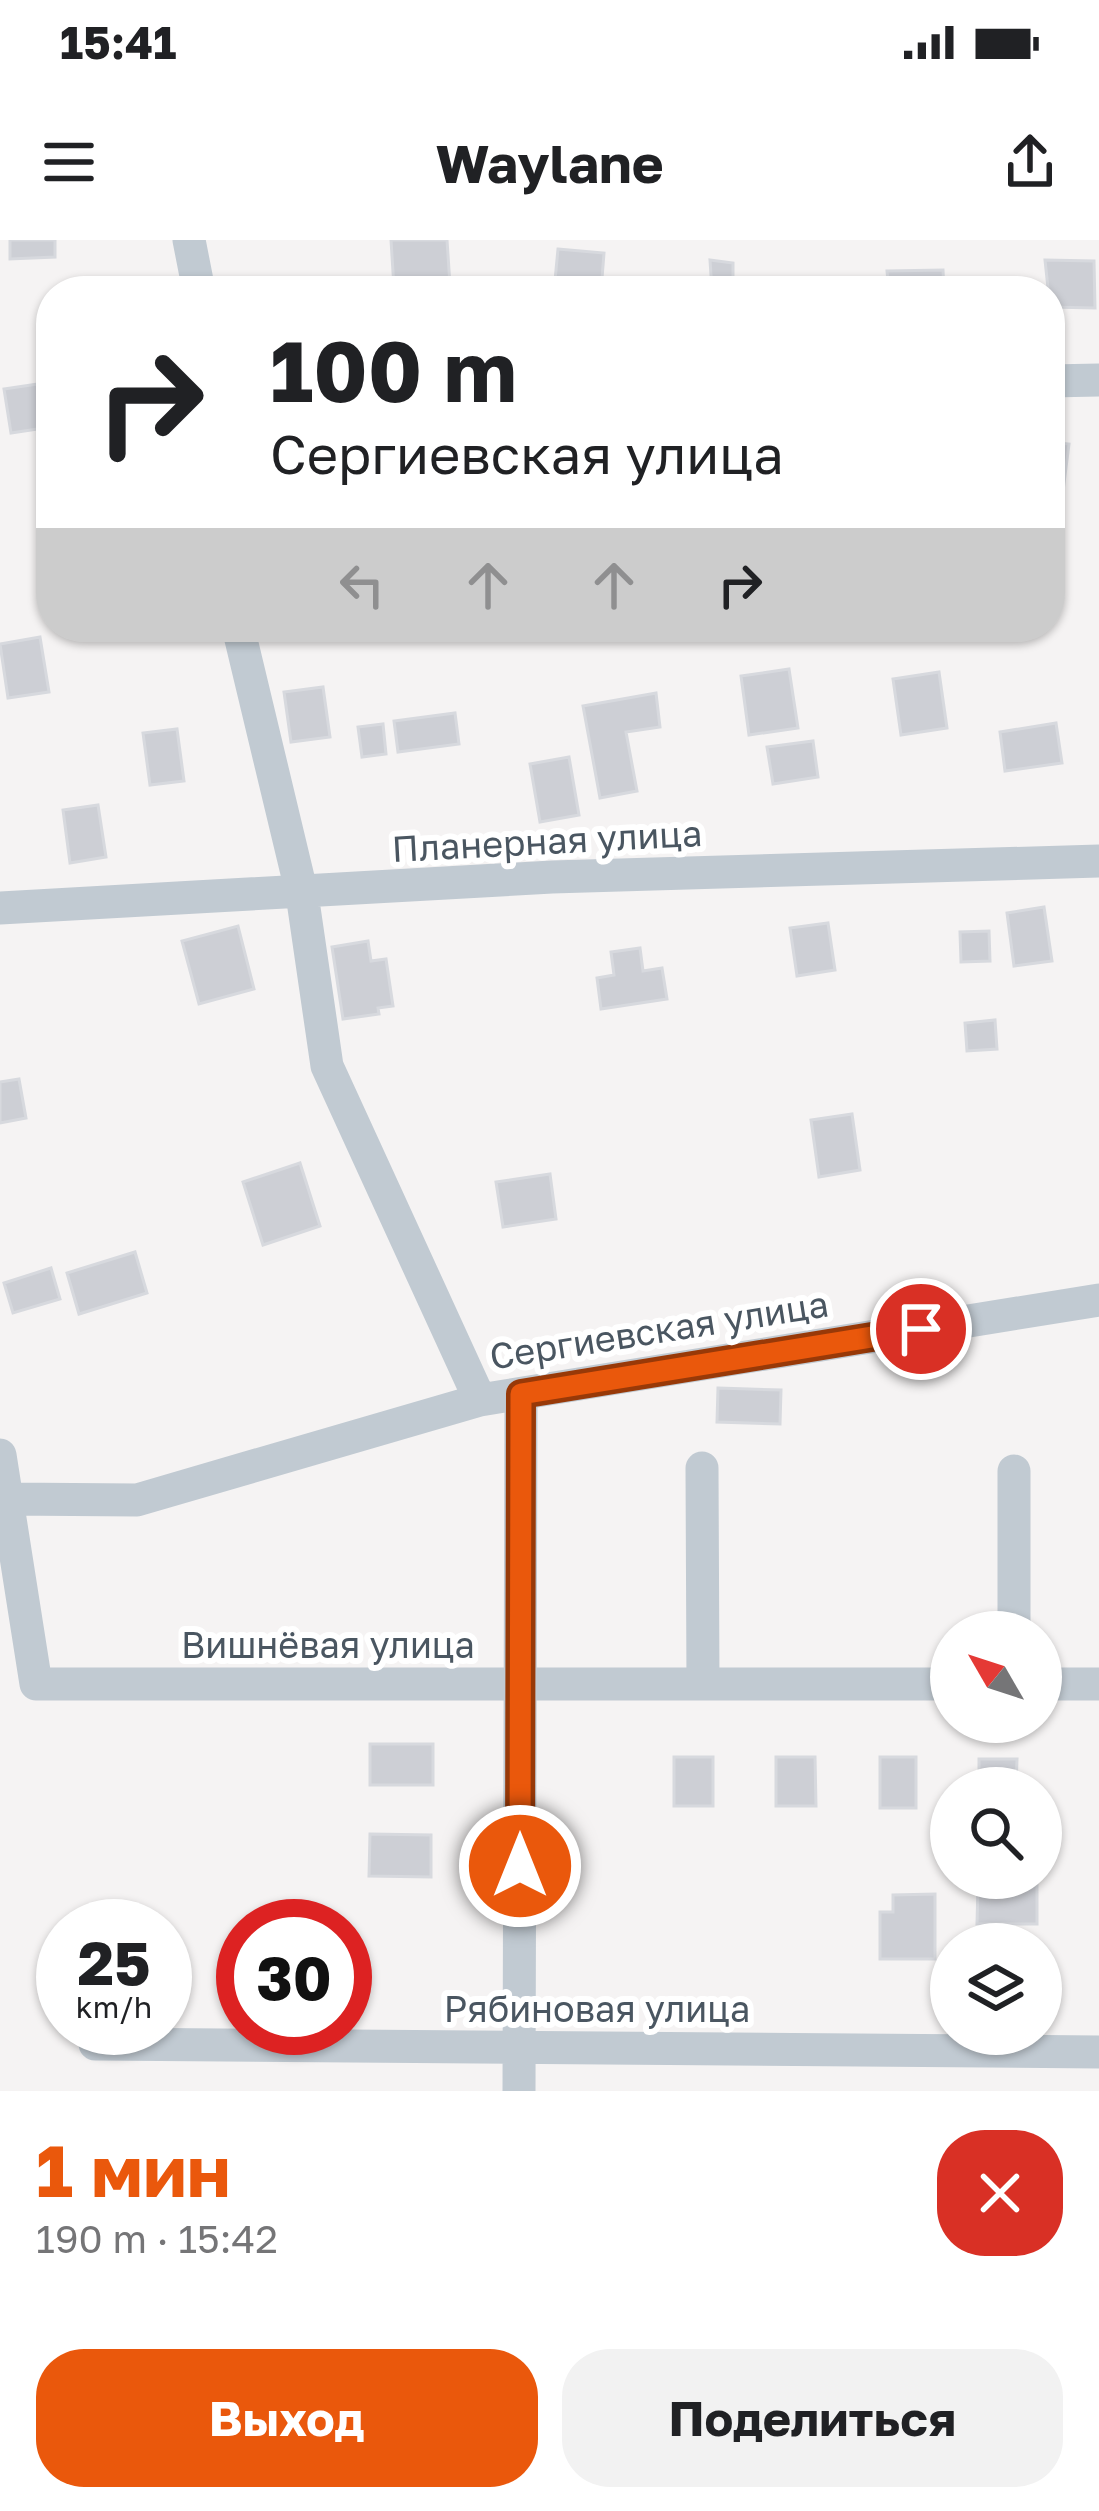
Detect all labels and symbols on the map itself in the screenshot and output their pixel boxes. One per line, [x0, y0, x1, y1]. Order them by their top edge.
street label: Планерная улица [391, 811, 703, 870]
pin [870, 1278, 972, 1380]
street label: Сергиевская улица [486, 1281, 831, 1378]
north arrow [930, 1611, 1062, 1743]
street label: Вишнёвая улица [181, 1623, 475, 1666]
position arrow [457, 1803, 583, 1929]
speed limit sign: 30 [216, 1899, 372, 2055]
street label: Рябиновая улица [444, 1987, 750, 2030]

